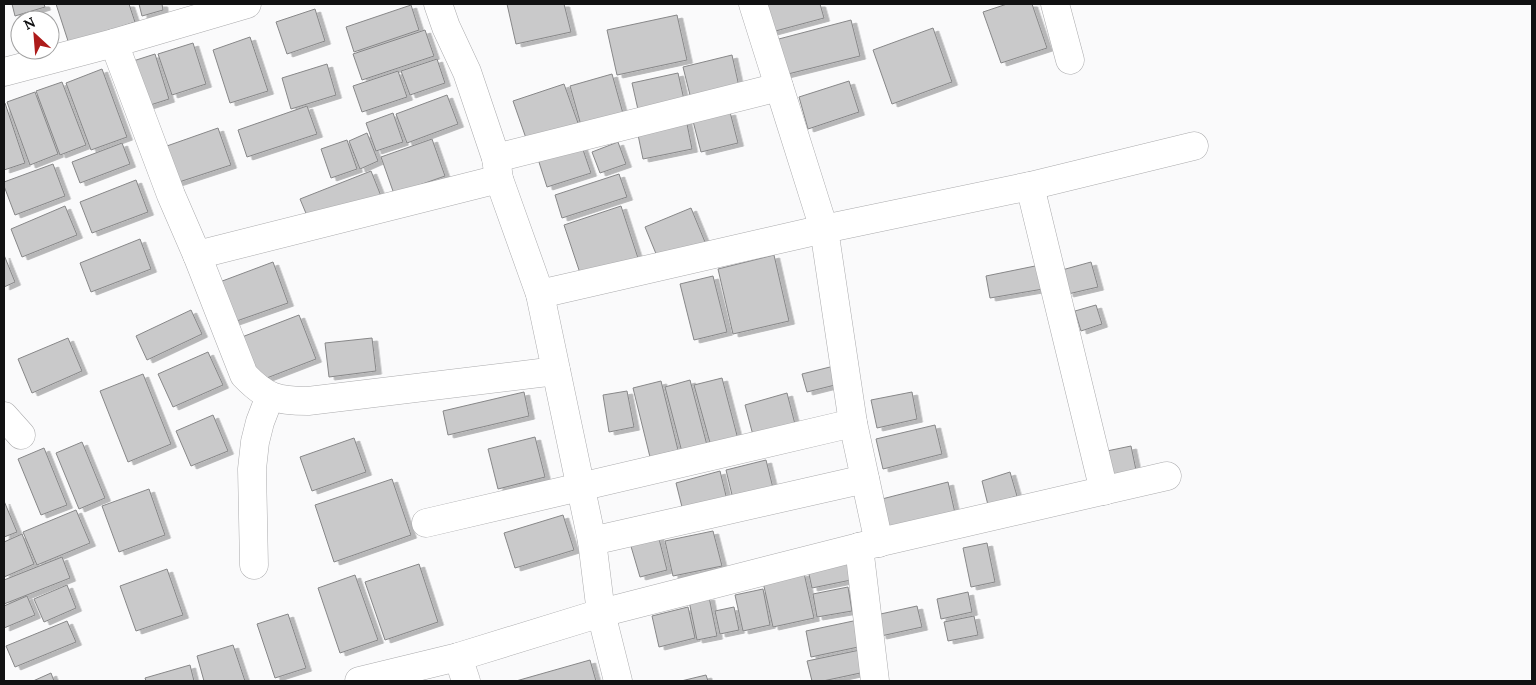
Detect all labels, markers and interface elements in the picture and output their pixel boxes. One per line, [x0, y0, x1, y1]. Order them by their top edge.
north arrow [10, 10, 60, 60]
text: N [20, 13, 38, 34]

